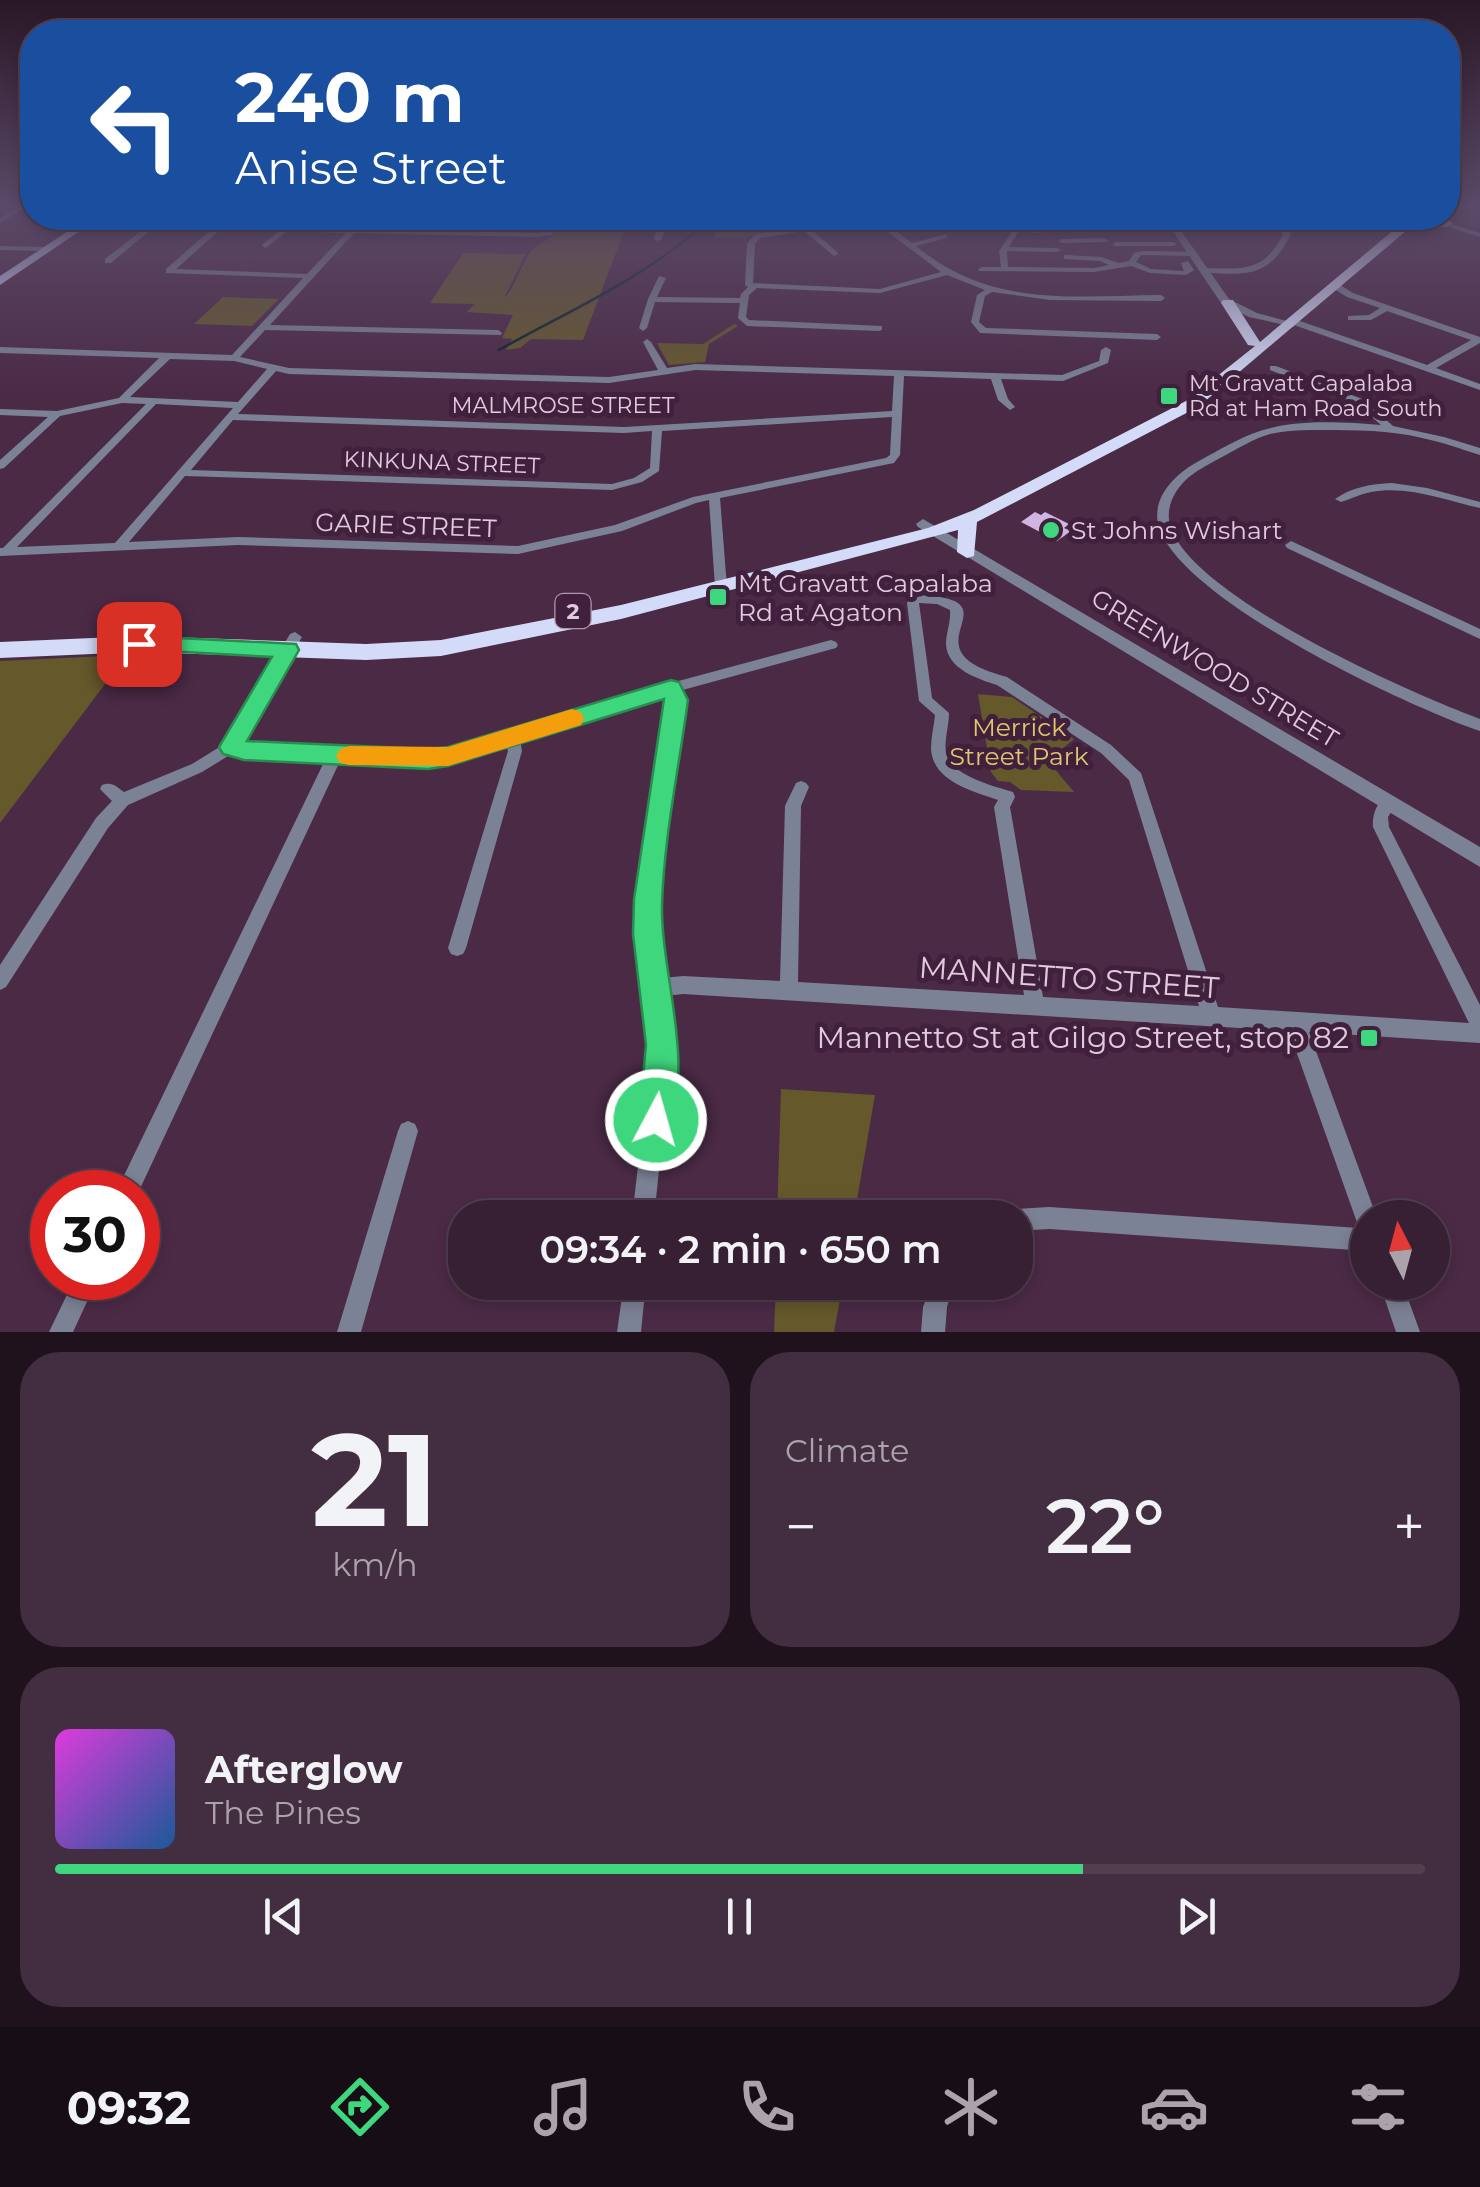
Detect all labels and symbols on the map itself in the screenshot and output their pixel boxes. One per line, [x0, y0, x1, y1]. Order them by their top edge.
place label: Mt Gravatt Capalaba Rd at Ham Road South [1189, 370, 1442, 422]
marker: Mt Gravatt Capalaba Rd at Ham Road South [1158, 385, 1180, 407]
street label: MALMROSE STREET [451, 392, 675, 419]
street label: KINKUNA STREET [343, 446, 541, 479]
street label: GARIE STREET [315, 507, 498, 543]
place label: St Johns Wishart [1071, 515, 1282, 545]
marker: St Johns Wishart [1040, 519, 1062, 541]
place label: Mt Gravatt Capalaba Rd at Agaton [738, 568, 993, 627]
street label: GREENWOOD STREET [1086, 582, 1344, 754]
marker: Mt Gravatt Capalaba Rd at Agaton [707, 586, 729, 608]
road number: 2 [556, 594, 590, 628]
pin [97, 602, 182, 687]
park label: Merrick Street Park [949, 712, 1089, 771]
street label: MANNETTO STREET [918, 949, 1221, 1007]
place label: Mannetto St at Gilgo Street, stop 82 [816, 1019, 1349, 1056]
marker: Mannetto St at Gilgo Street, stop 82 [1358, 1027, 1380, 1049]
position arrow [604, 1068, 708, 1172]
speed limit sign: 30 [30, 1170, 160, 1300]
north arrow [1350, 1200, 1450, 1300]

